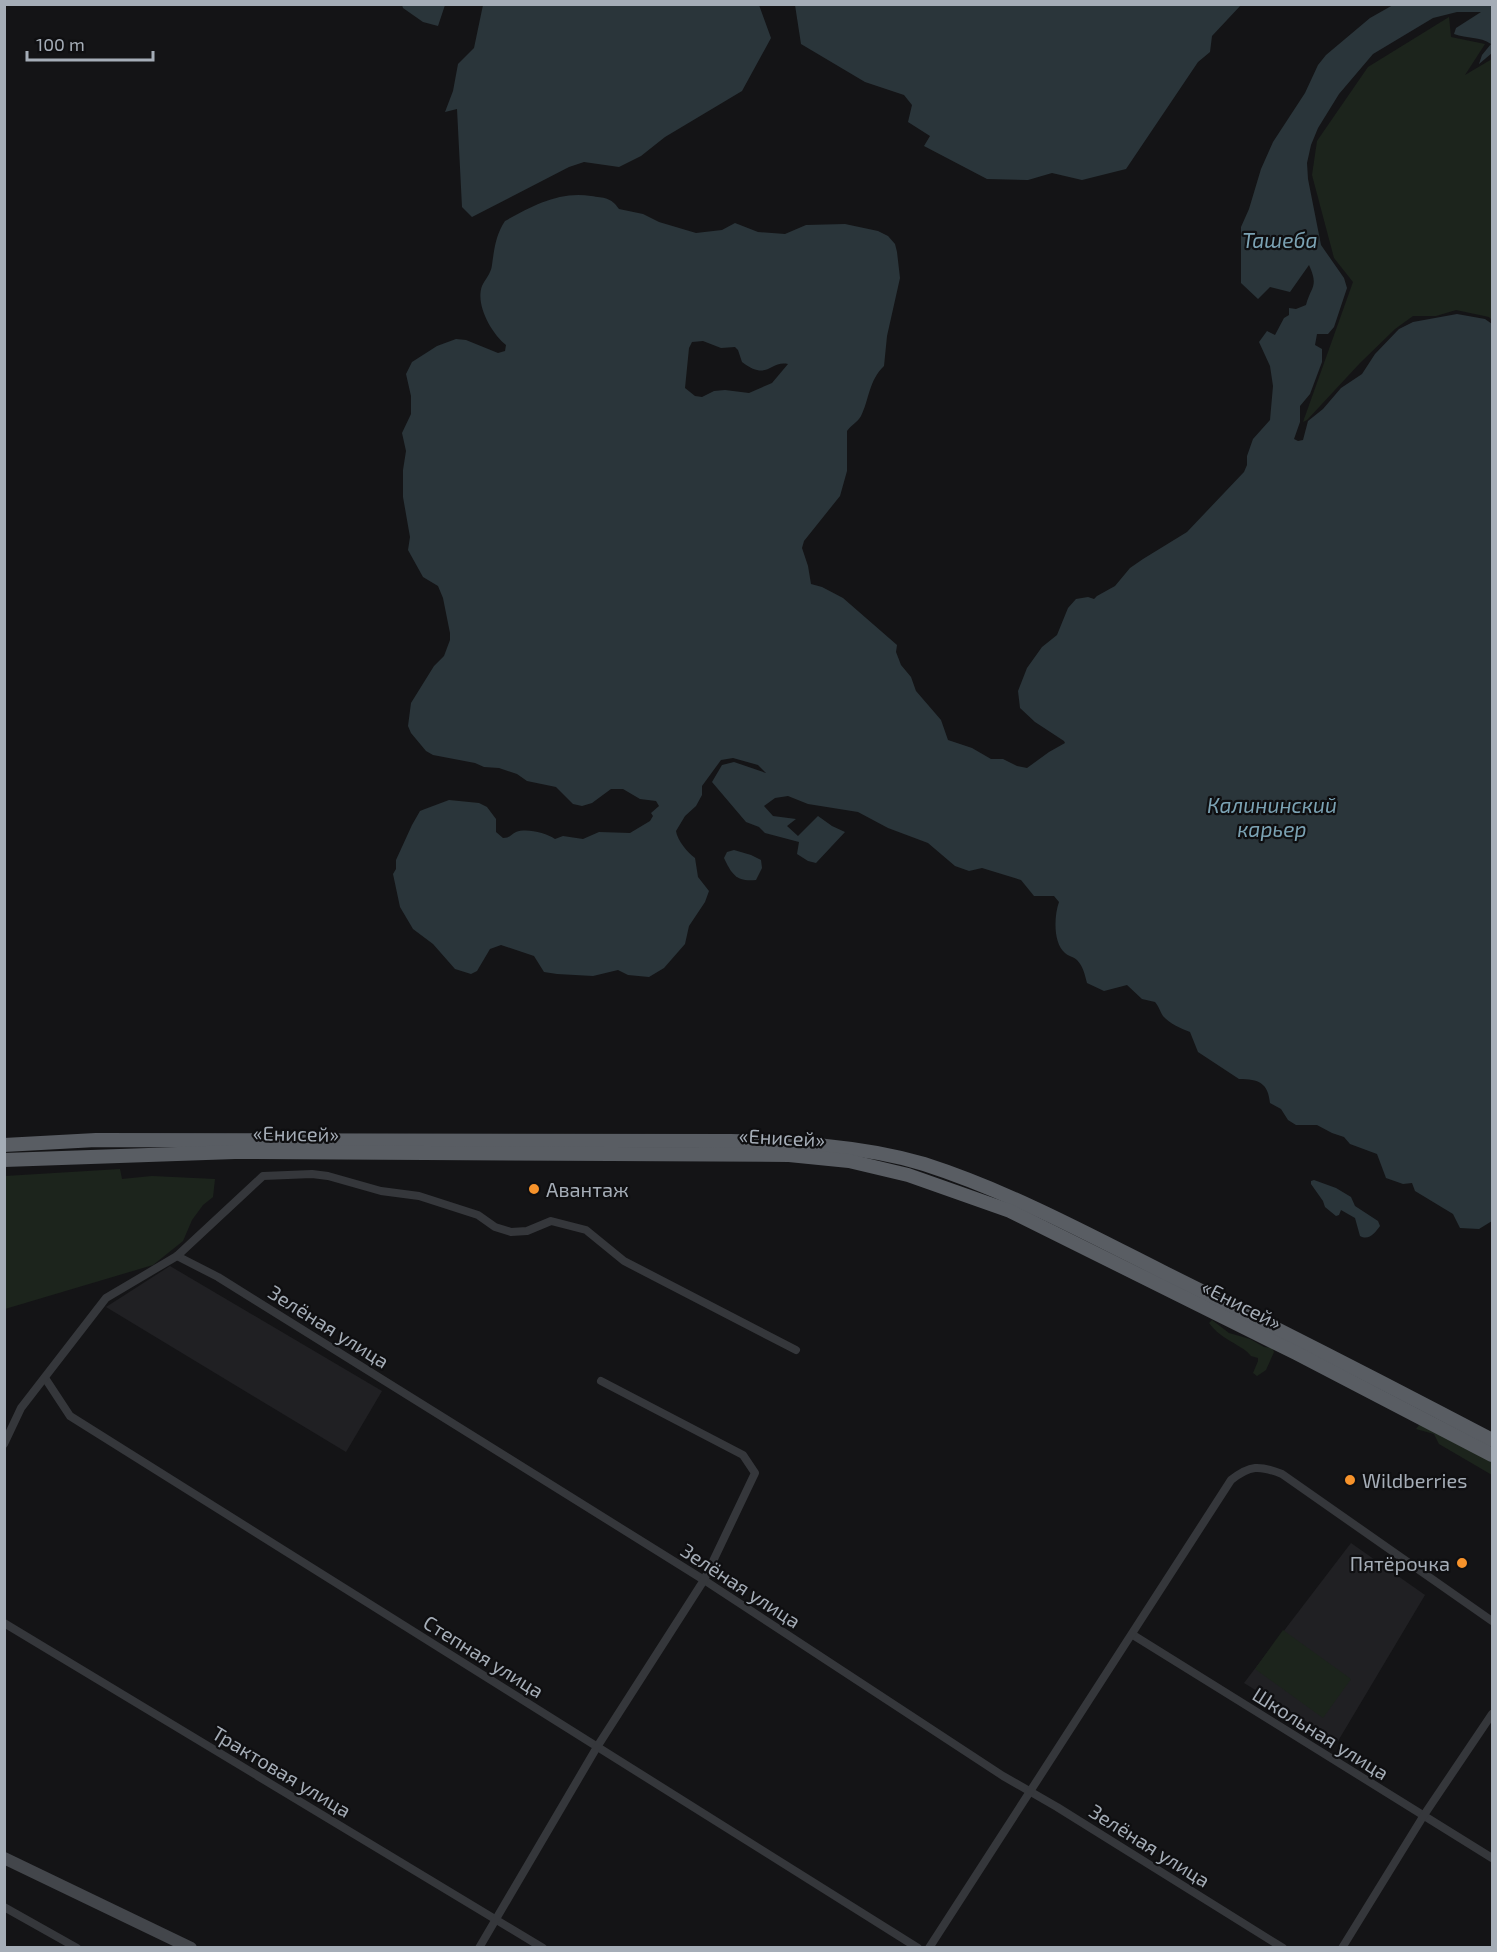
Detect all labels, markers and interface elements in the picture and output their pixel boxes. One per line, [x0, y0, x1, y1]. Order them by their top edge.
scale bar [27, 24, 153, 62]
text: 100 m [36, 33, 85, 55]
water label: Ташеба [1242, 227, 1318, 252]
water label: Калининский карьер [1207, 792, 1337, 841]
street label: «Енисей» [253, 1120, 339, 1146]
street label: «Енисей» [738, 1123, 826, 1151]
place label: Авантаж [546, 1177, 629, 1201]
marker: Авантаж [527, 1182, 541, 1196]
street label: «Енисей» [1198, 1274, 1286, 1334]
street label: Зелёная улица [264, 1279, 394, 1374]
place label: Wildberries [1362, 1468, 1467, 1492]
marker: Wildberries [1343, 1473, 1357, 1487]
street label: Зелёная улица [676, 1537, 805, 1633]
place label: Пятёрочка [1350, 1551, 1450, 1575]
marker: Пятёрочка [1455, 1556, 1469, 1570]
street label: Степная улица [419, 1609, 549, 1703]
street label: Школьная улица [1248, 1682, 1393, 1785]
street label: Трактовая улица [208, 1720, 356, 1823]
street label: Зелёная улица [1085, 1798, 1215, 1893]

